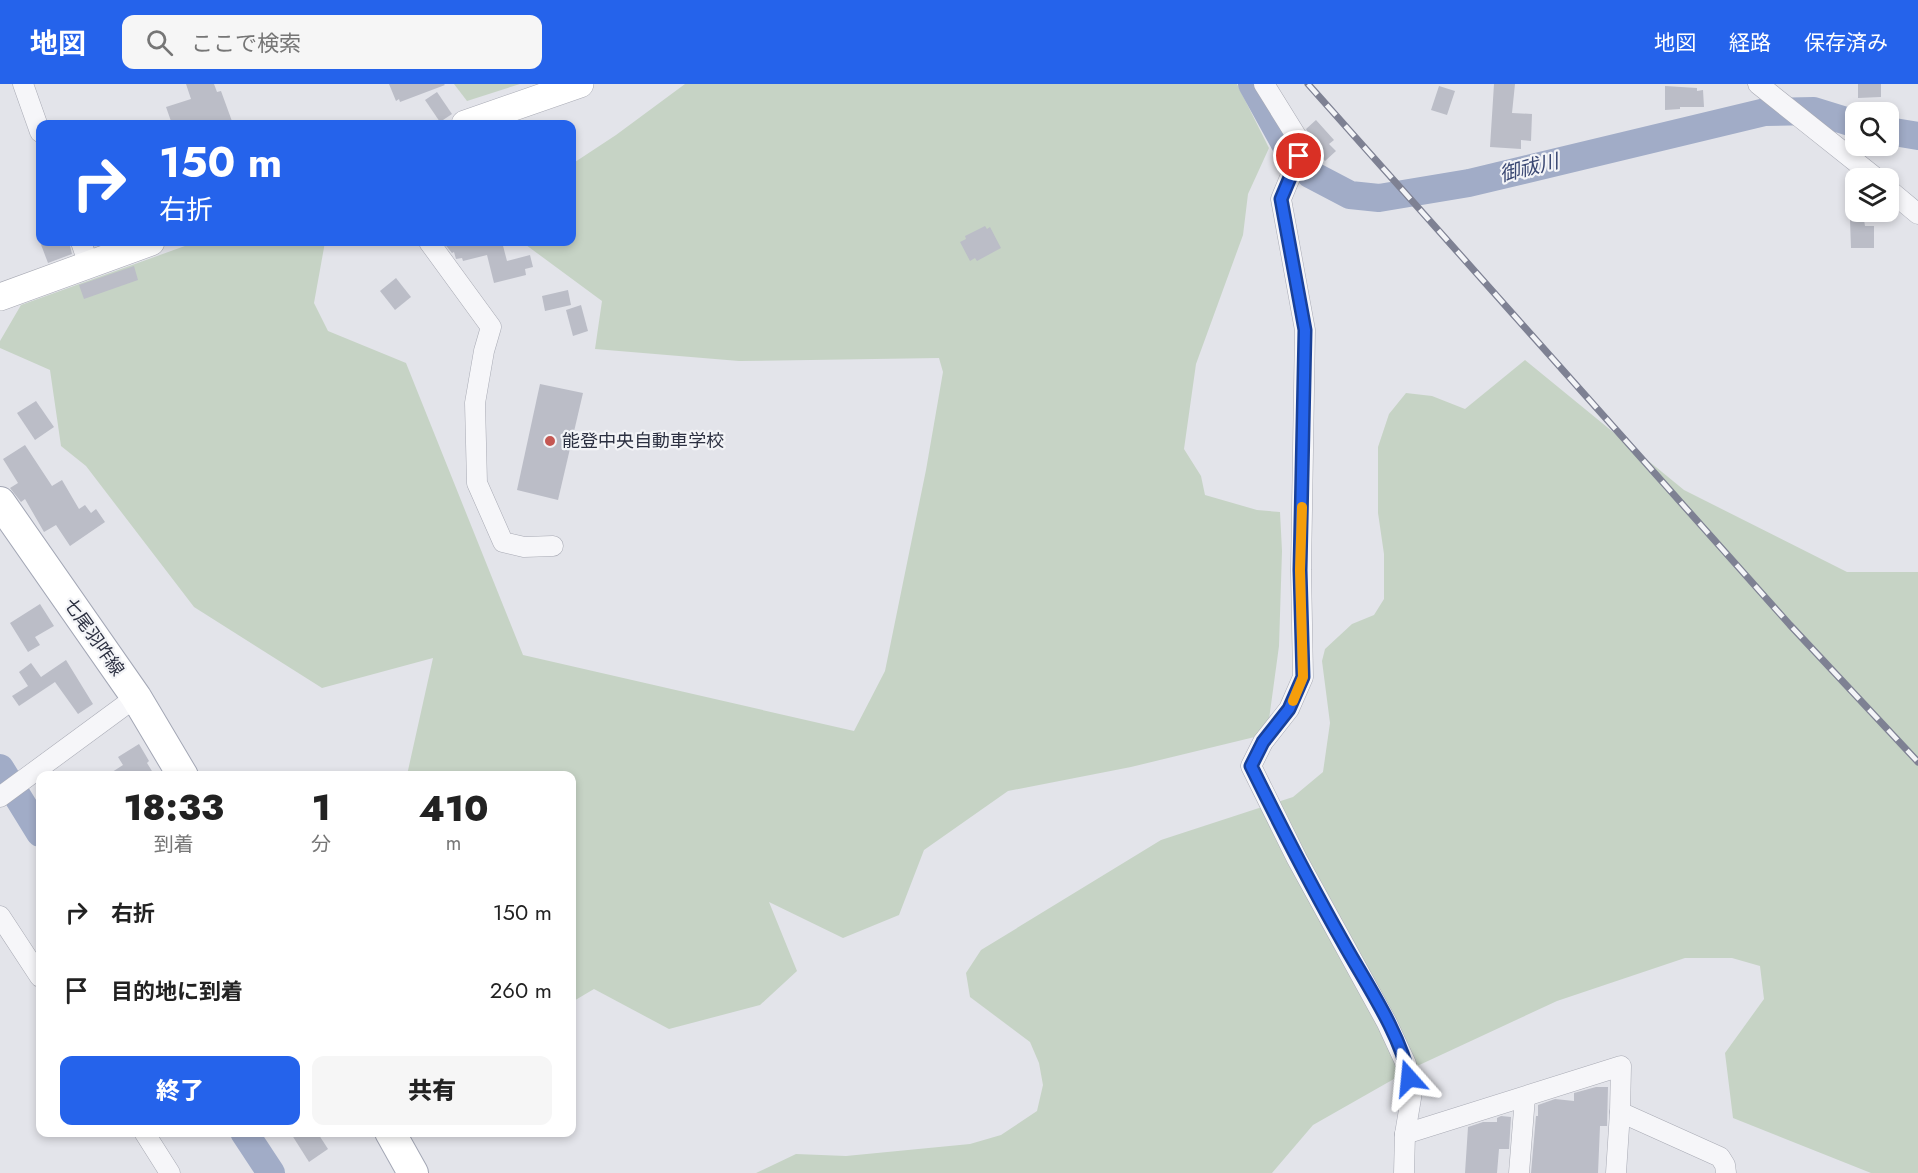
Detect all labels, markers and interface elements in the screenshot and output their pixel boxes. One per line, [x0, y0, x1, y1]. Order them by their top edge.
search box [122, 15, 542, 69]
text: 地図 [30, 23, 86, 64]
icon: search [143, 26, 176, 59]
text: ここで検索 [191, 27, 301, 59]
text: 地図 [1654, 28, 1696, 58]
text: 経路 [1729, 28, 1771, 58]
text: 保存済み [1804, 28, 1888, 58]
map controls [1845, 102, 1899, 222]
button: search [1845, 102, 1899, 156]
pin [1273, 130, 1324, 181]
text: 150 m [159, 132, 282, 193]
icon: arrive [1282, 139, 1315, 172]
icon: right [60, 144, 138, 222]
water label: 御祓川 [1496, 146, 1564, 189]
button: layers [1845, 168, 1899, 222]
text: 右折 [159, 190, 213, 229]
place label: 能登中央自動車学校 [562, 428, 724, 454]
marker: 能登中央自動車学校 [543, 434, 557, 448]
street label: 七尾羽咋線 [58, 593, 130, 681]
text: 18:33 [123, 781, 224, 833]
text: 1 [312, 781, 331, 833]
text: 410 [419, 782, 489, 834]
text: m [446, 829, 461, 858]
text: 到着 [154, 830, 194, 859]
text: 分 [311, 830, 331, 859]
icon: right [60, 896, 93, 929]
text: 150 m [493, 896, 552, 928]
text: 右折 [111, 897, 155, 929]
icon: arrive [60, 974, 93, 1007]
text: 260 m [490, 974, 552, 1006]
text: 目的地に到着 [111, 975, 243, 1007]
position arrow [1377, 1046, 1441, 1110]
button: 終了 [60, 1056, 300, 1125]
button: 共有 [312, 1056, 552, 1125]

